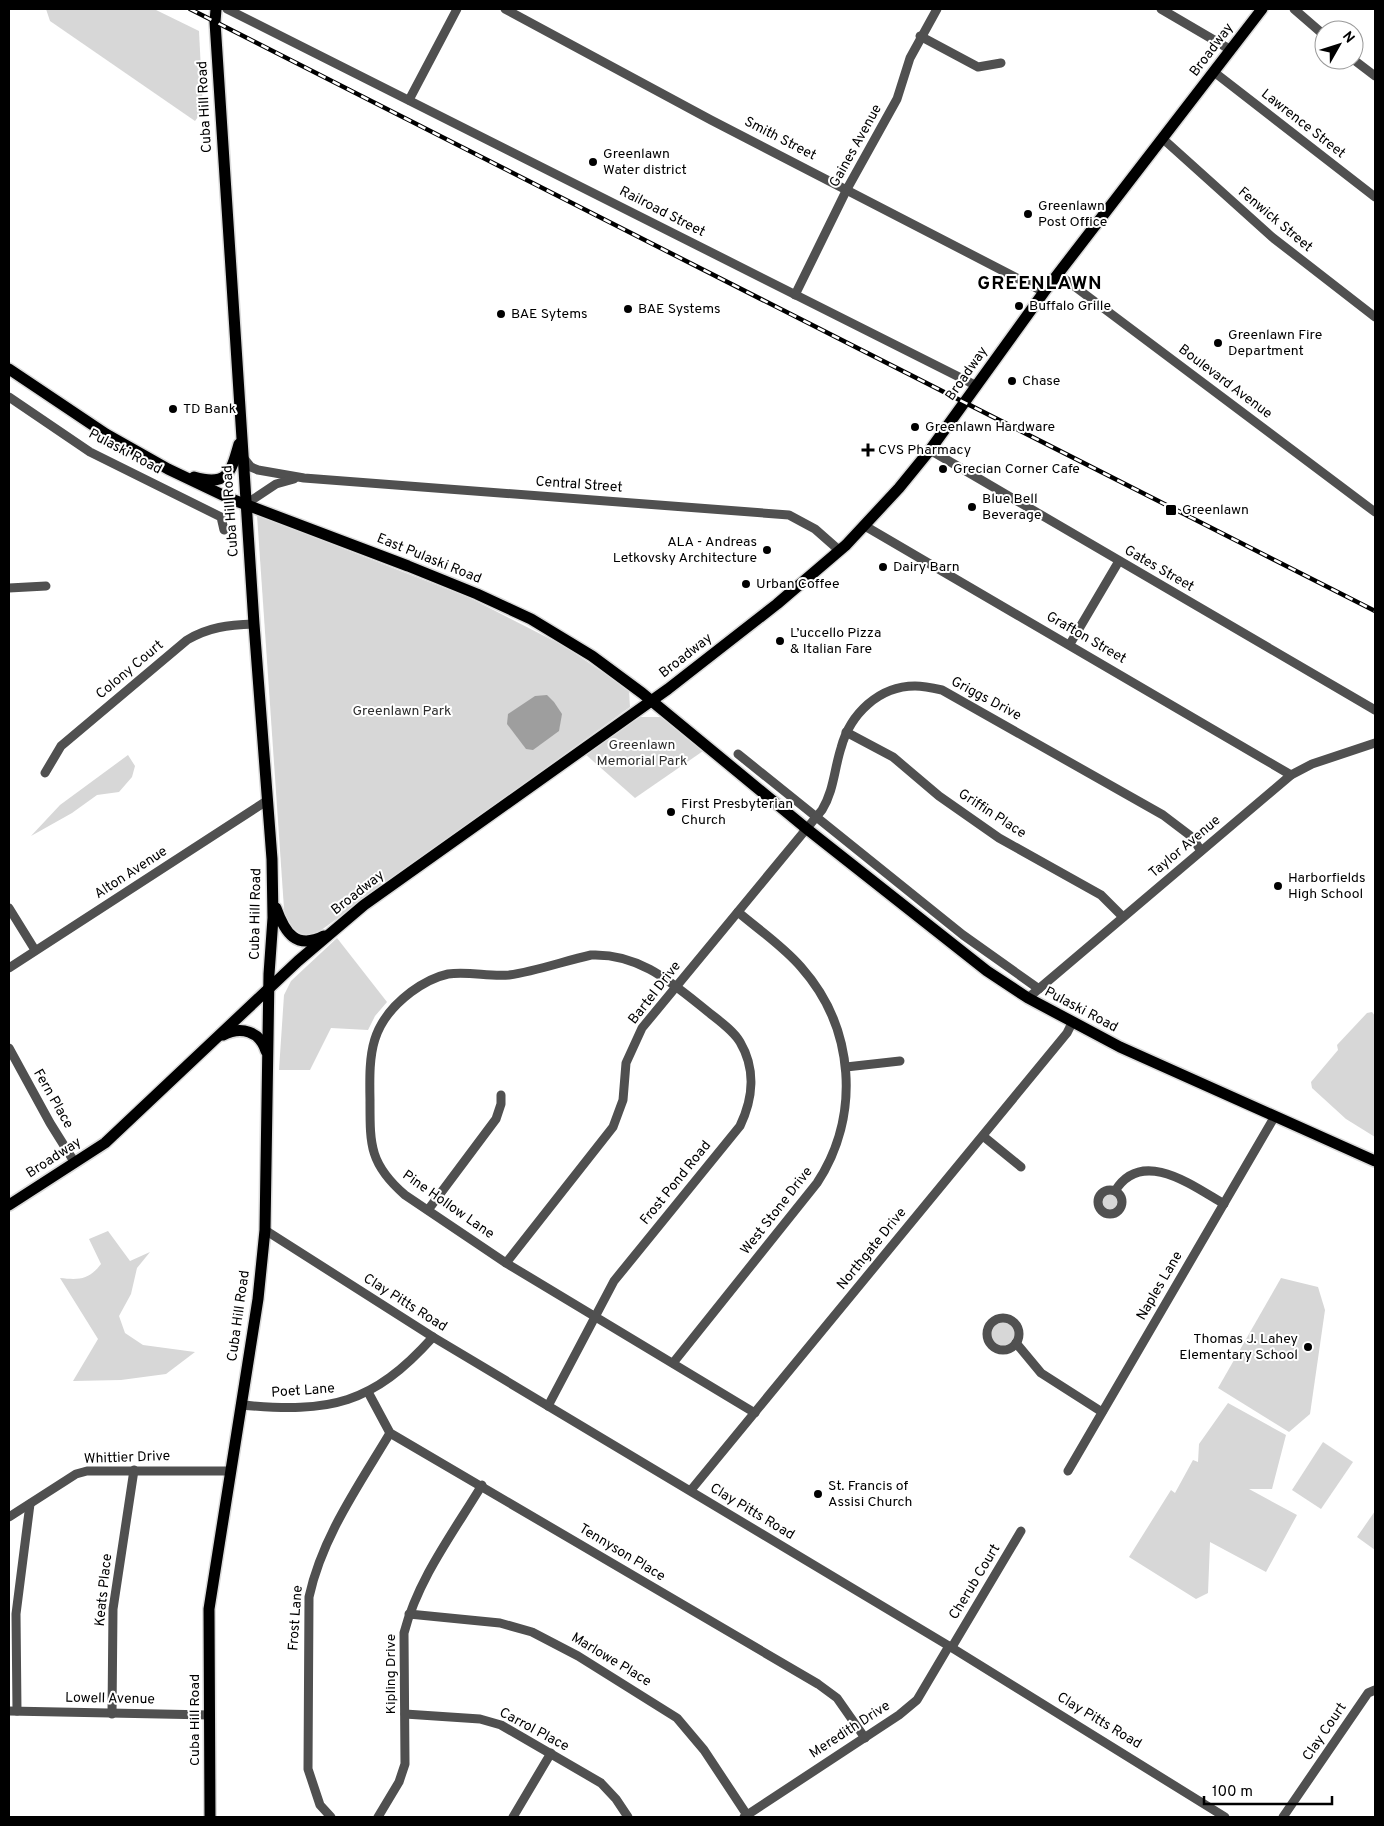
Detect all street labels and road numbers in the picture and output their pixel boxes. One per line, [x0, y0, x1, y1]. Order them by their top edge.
street label: Broadway [1186, 20, 1238, 80]
street label: Cuba Hill Road [194, 61, 216, 153]
street label: Lawrence Street [1257, 86, 1349, 162]
street label: Gaines Avenue [826, 102, 886, 190]
street label: Smith Street [741, 114, 819, 164]
street label: Railroad Street [616, 183, 708, 241]
street label: Fenwick Street [1234, 184, 1316, 256]
street label: Boulevard Avenue [1175, 341, 1275, 423]
street label: Broadway [942, 344, 992, 404]
street label: Pulaski Road [85, 426, 165, 478]
street label: Cuba Hill Road [219, 464, 243, 558]
street label: Central Street [535, 473, 623, 497]
street label: East Pulaski Road [374, 530, 484, 588]
street label: Gates Street [1121, 542, 1197, 596]
street label: Grafton Street [1043, 608, 1129, 668]
street label: Broadway [656, 630, 716, 682]
street label: Colony Court [93, 637, 167, 703]
street label: Griggs Drive [948, 673, 1024, 725]
street label: Griffin Place [955, 786, 1029, 842]
street label: Taylor Avenue [1146, 812, 1224, 882]
street label: Alton Avenue [91, 843, 171, 903]
street label: Broadway [328, 867, 388, 919]
street label: Cuba Hill Road [247, 868, 265, 960]
street label: Bartel Drive [625, 958, 685, 1028]
street label: Pulaski Road [1041, 984, 1121, 1036]
street label: Fern Place [29, 1066, 77, 1132]
street label: Broadway [23, 1134, 85, 1182]
street label: Frost Pond Road [637, 1138, 715, 1228]
street label: West Stone Drive [737, 1164, 817, 1258]
street label: Pine Hollow Lane [399, 1167, 497, 1243]
street label: Northgate Drive [834, 1205, 910, 1293]
street label: Naples Lane [1133, 1248, 1187, 1324]
street label: Cuba Hill Road [224, 1269, 254, 1363]
street label: Clay Pitts Road [360, 1270, 450, 1336]
street label: Poet Lane [271, 1380, 335, 1402]
street label: Whittier Drive [84, 1448, 170, 1468]
street label: Clay Pitts Road [707, 1480, 797, 1544]
street label: Tennyson Place [576, 1521, 668, 1585]
street label: Cherub Court [946, 1541, 1004, 1623]
street label: Keats Place [92, 1553, 116, 1627]
street label: Frost Lane [285, 1585, 307, 1651]
street label: Marlowe Place [568, 1629, 654, 1691]
street label: Kipling Drive [383, 1634, 400, 1714]
street label: Cuba Hill Road [187, 1674, 204, 1766]
street label: Clay Pitts Road [1054, 1689, 1144, 1753]
street label: Lowell Avenue [65, 1690, 155, 1708]
street label: Meredith Drive [807, 1698, 893, 1762]
street label: Clay Court [1299, 1700, 1351, 1764]
street label: Carrol Place [496, 1705, 572, 1755]

